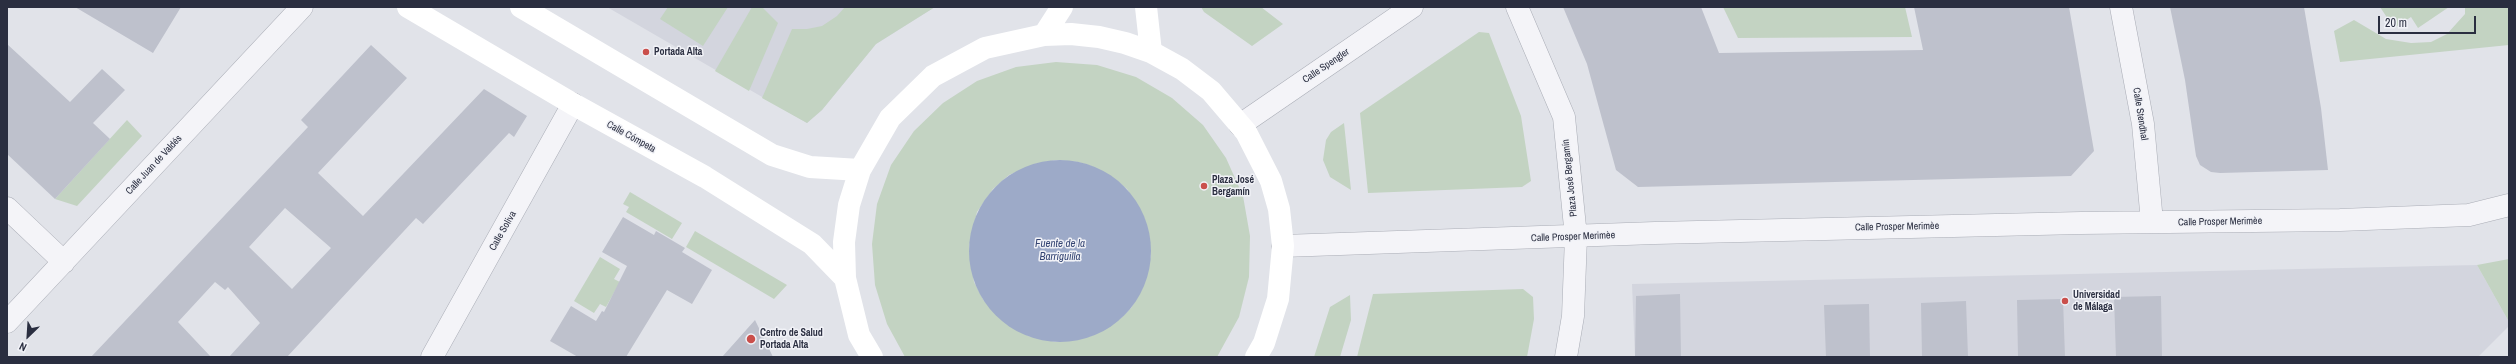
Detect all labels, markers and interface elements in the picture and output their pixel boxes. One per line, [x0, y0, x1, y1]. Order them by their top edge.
scale bar [2380, 8, 2478, 34]
text: 20 m [2385, 15, 2407, 31]
place label: Portada Alta [654, 46, 702, 58]
street label: Calle Spengler [1300, 46, 1352, 86]
marker: Portada Alta [641, 47, 651, 57]
street label: Calle Stendhal [2130, 87, 2150, 141]
street label: Calle Cómpeta [604, 119, 658, 155]
street label: Calle Juan de Valdés [123, 133, 185, 197]
street label: Plaza José Bergamín [1560, 139, 1580, 217]
place label: Plaza José Bergamín [1212, 174, 1254, 198]
marker: Plaza José Bergamín [1199, 181, 1209, 191]
street label: Calle Soliva [487, 209, 519, 253]
street label: Calle Prosper Merimèe [2178, 215, 2262, 229]
street label: Calle Prosper Merimèe [1855, 220, 1939, 234]
street label: Calle Prosper Merimèe [1531, 230, 1615, 244]
water label: Fuente de la Barriguilla [1035, 237, 1085, 263]
place label: Universidad de Málaga [2073, 289, 2120, 312]
marker: Universidad de Málaga [2060, 296, 2070, 306]
north arrow [8, 316, 48, 356]
place label: Centro de Salud Portada Alta [760, 327, 823, 350]
marker: Centro de Salud Portada Alta [745, 333, 757, 345]
text: N [17, 339, 29, 355]

